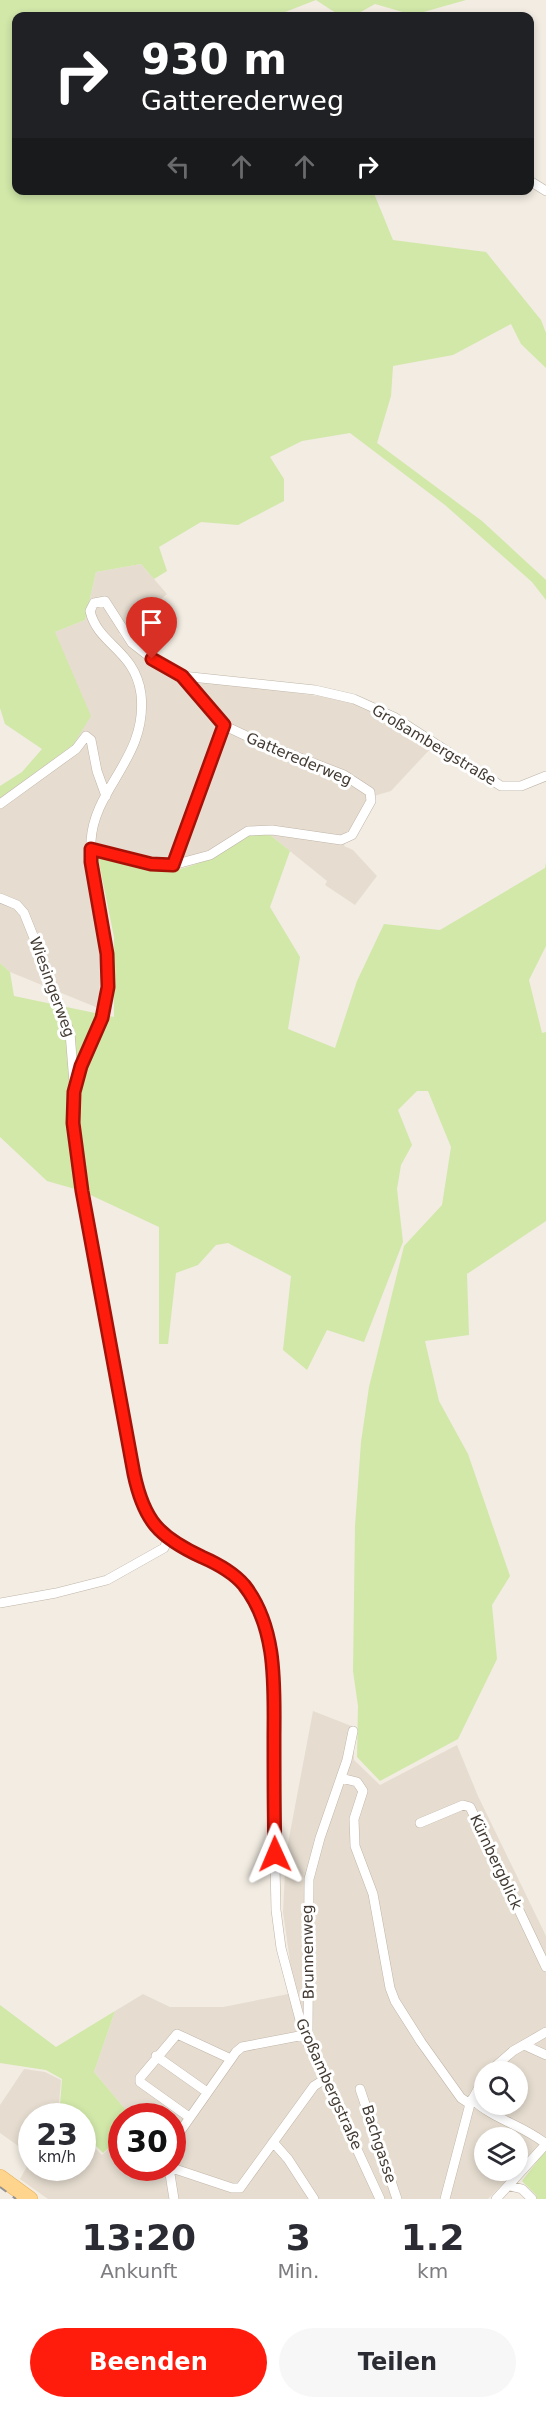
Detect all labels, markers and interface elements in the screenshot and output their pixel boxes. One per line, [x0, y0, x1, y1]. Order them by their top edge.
text: 930 m [141, 35, 287, 84]
icon: right [42, 36, 120, 114]
text: Gatterederweg [141, 85, 344, 116]
icon: left [162, 150, 195, 183]
icon: ahead [225, 150, 258, 183]
icon: ahead [288, 150, 321, 183]
icon: right [351, 150, 384, 183]
pin [126, 597, 177, 659]
icon: arrive [135, 606, 168, 639]
street label: Großambergstraße [369, 701, 499, 789]
street label: Gatterederweg [244, 729, 354, 789]
street label: Wiesingerweg [26, 934, 78, 1040]
street label: Kürnbergblick [466, 1812, 526, 1913]
position arrow [243, 1822, 307, 1886]
street label: Brunnenweg [298, 1904, 318, 2000]
street label: Großambergstraße [292, 2016, 366, 2152]
map controls [474, 2061, 528, 2181]
button: search [474, 2061, 528, 2115]
speed limit sign: 30 [108, 2103, 186, 2181]
street label: Bachgasse [358, 2103, 400, 2185]
text: 23 [36, 2117, 78, 2152]
button: layers [474, 2127, 528, 2181]
text: km/h [38, 2148, 76, 2166]
text: 13:20 [81, 2217, 196, 2258]
text: 3 [286, 2217, 311, 2258]
text: 1.2 [401, 2217, 465, 2258]
text: Ankunft [100, 2259, 177, 2283]
text: Min. [277, 2259, 319, 2283]
text: km [417, 2259, 448, 2283]
button: Beenden [30, 2328, 267, 2397]
button: Teilen [279, 2328, 516, 2397]

